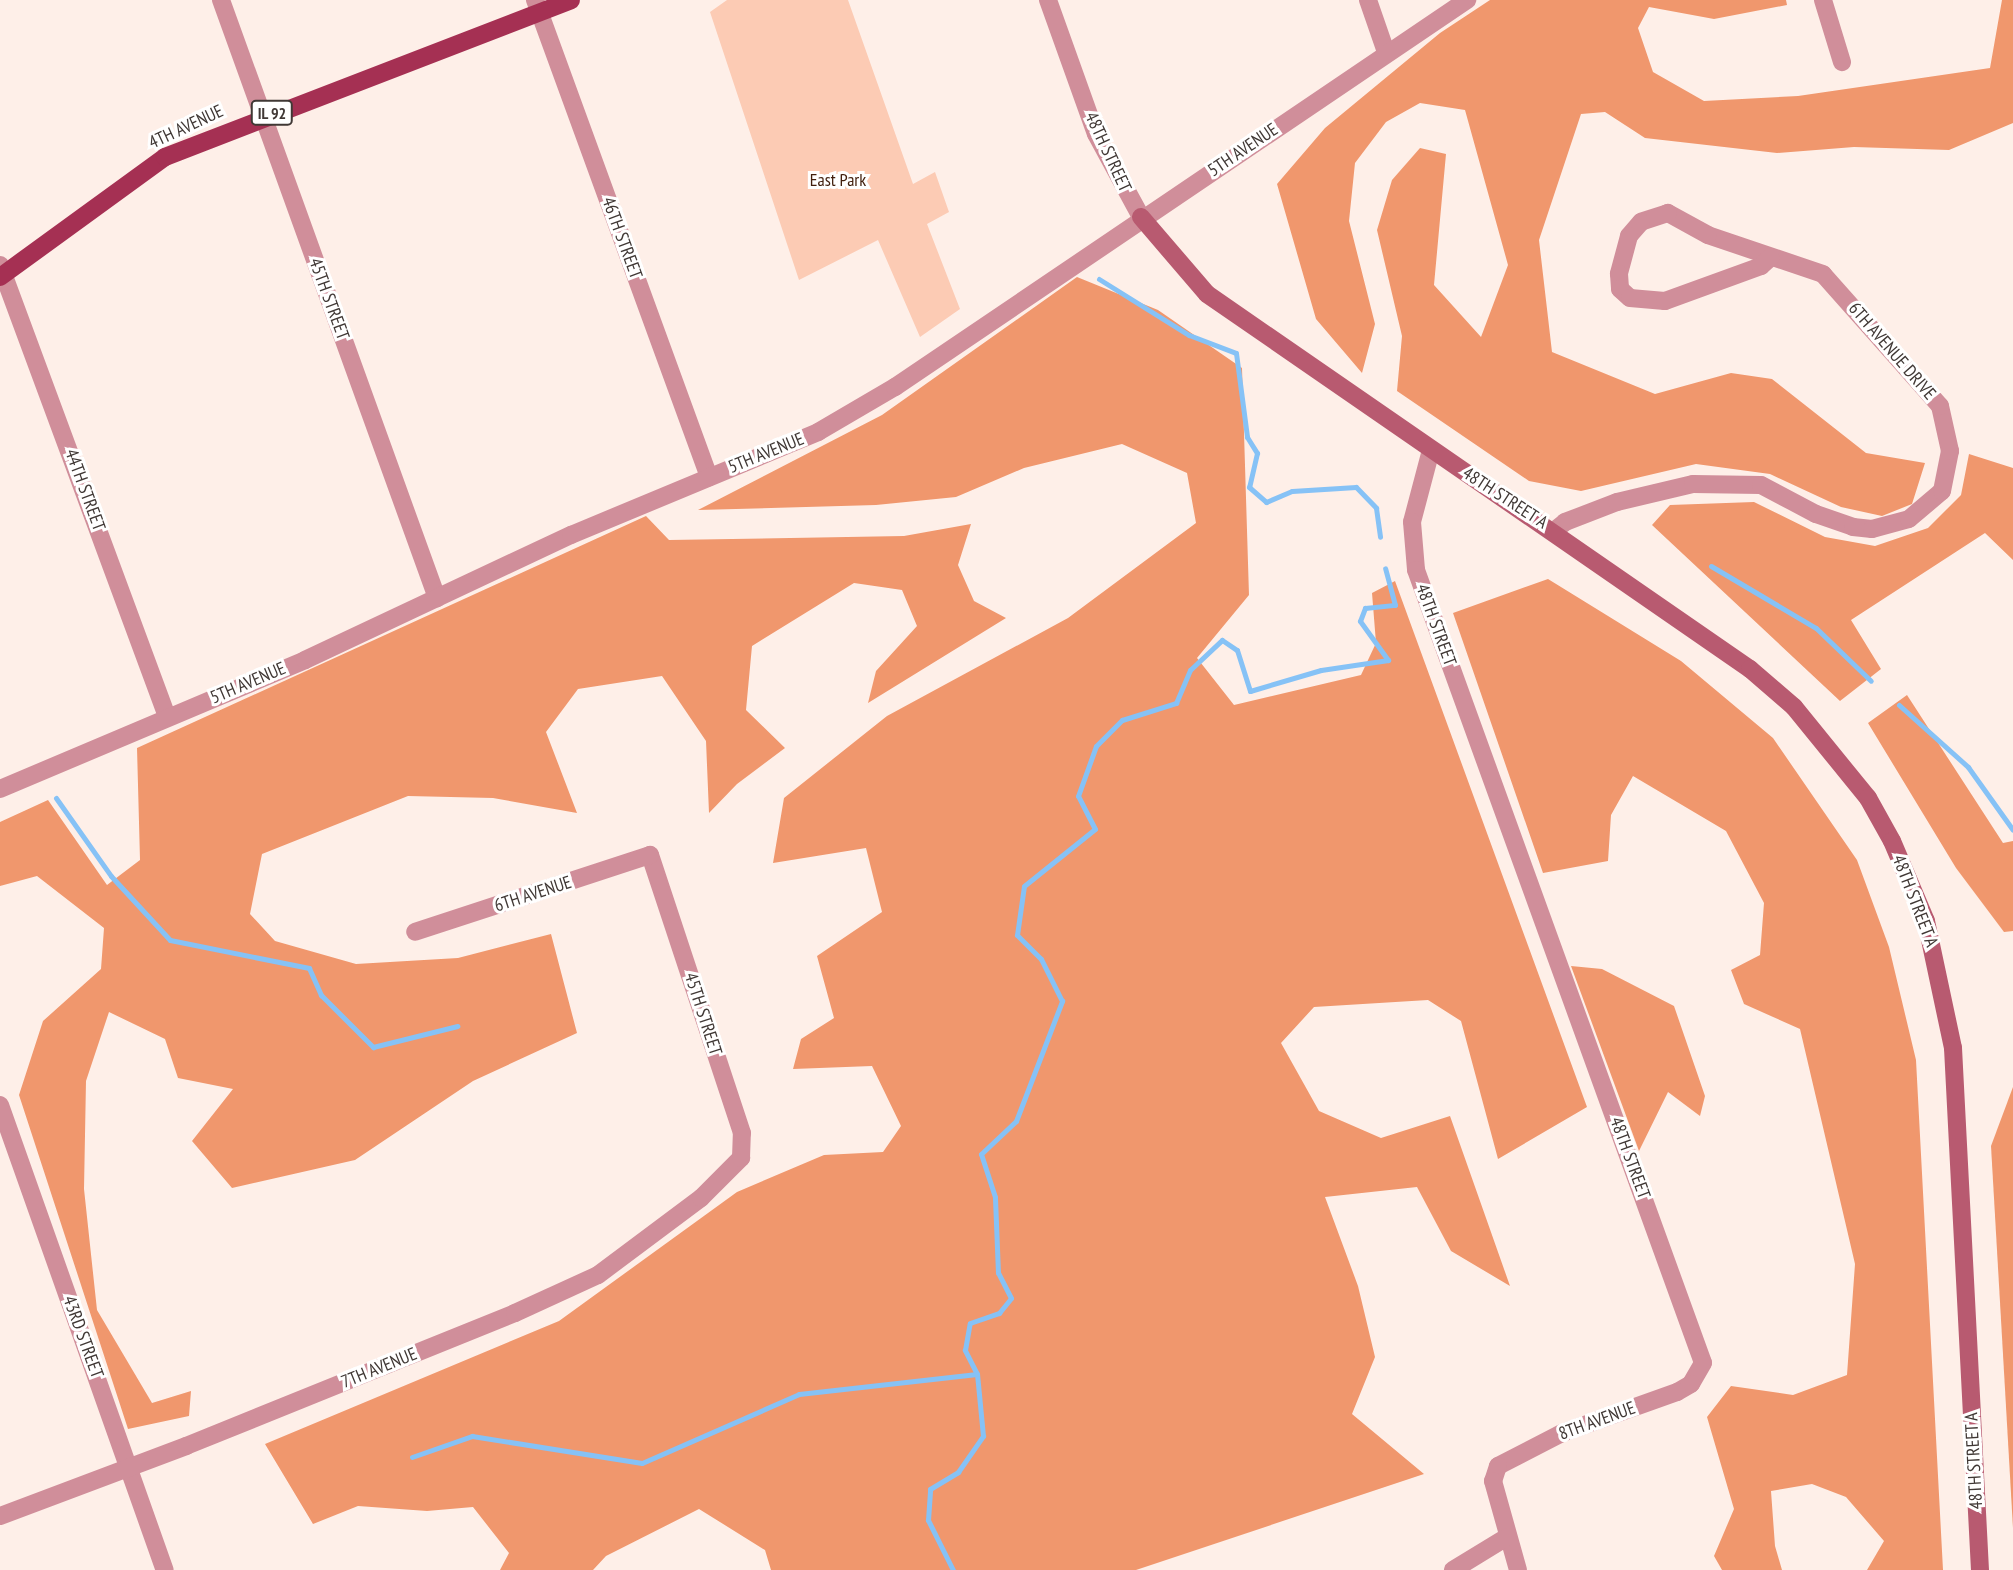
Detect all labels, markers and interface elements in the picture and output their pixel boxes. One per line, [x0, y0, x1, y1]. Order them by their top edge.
street label: 4TH AVENUE [145, 100, 227, 154]
road number: IL 92 [249, 100, 295, 125]
street label: 48TH STREET [1080, 109, 1136, 195]
street label: 5TH AVENUE [1204, 119, 1282, 181]
park label: East Park [810, 169, 866, 191]
street label: 46TH STREET [597, 194, 647, 282]
street label: 45TH STREET [304, 255, 354, 343]
street label: 6TH AVENUE DRIVE [1844, 298, 1940, 404]
street label: 5TH AVENUE [725, 428, 807, 478]
street label: 44TH STREET [60, 446, 110, 534]
street label: 48TH STREET A [1458, 462, 1552, 534]
street label: 48TH STREET [1411, 581, 1461, 669]
street label: 5TH AVENUE [207, 657, 289, 709]
street label: 48TH STREET A [1887, 851, 1943, 951]
street label: 6TH AVENUE [491, 871, 575, 917]
street label: 45TH STREET [680, 970, 726, 1058]
street label: 48TH STREET [1605, 1114, 1655, 1202]
street label: 43RD STREET [58, 1293, 108, 1381]
street label: 7TH AVENUE [338, 1343, 420, 1393]
street label: 8TH AVENUE [1556, 1397, 1638, 1445]
street label: 48TH STREET A [1961, 1412, 1987, 1510]

